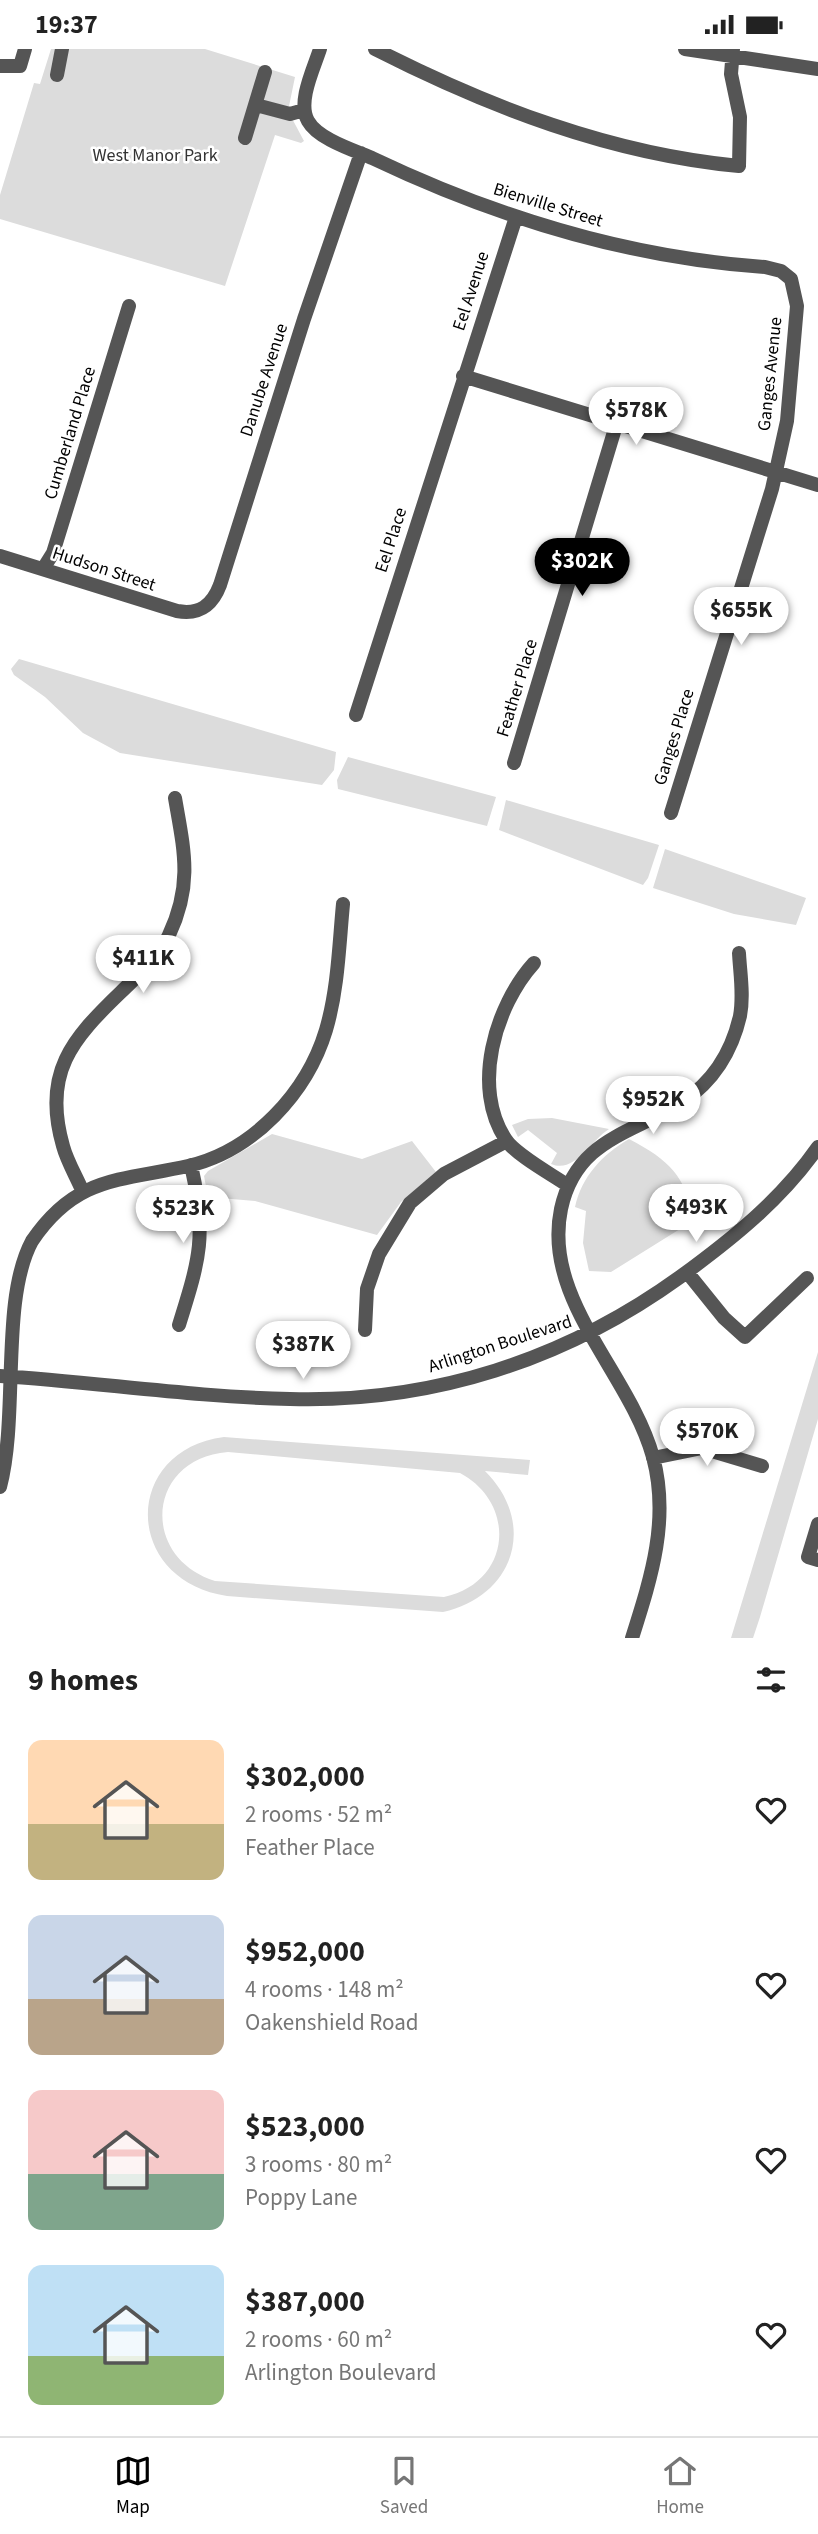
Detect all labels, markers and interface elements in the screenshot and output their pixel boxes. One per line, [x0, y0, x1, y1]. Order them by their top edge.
text: 19:37 [35, 6, 98, 43]
park label: West Manor Park [92, 143, 218, 168]
street label: Bienville Street [490, 176, 606, 234]
street label: Eel Avenue [446, 248, 496, 334]
street label: Ganges Avenue [752, 316, 788, 432]
street label: Danube Avenue [234, 320, 294, 440]
street label: Cumberland Place [38, 363, 102, 502]
pin: $578K [587, 387, 685, 447]
text: $578K [605, 393, 667, 426]
street label: Eel Place [369, 504, 413, 576]
pin: $302K [533, 539, 631, 598]
street label: Hudson Street [49, 541, 159, 597]
text: $302K [551, 544, 613, 577]
pin: $655K [692, 587, 790, 647]
text: $655K [710, 593, 772, 626]
street label: Feather Place [490, 636, 544, 740]
street label: Ganges Place [647, 686, 701, 788]
pin: $411K [94, 935, 192, 995]
text: $411K [112, 941, 174, 974]
pin: $952K [604, 1077, 702, 1136]
text: $952K [622, 1082, 684, 1115]
pin: $523K [134, 1185, 232, 1245]
pin: $493K [647, 1185, 745, 1244]
text: $493K [665, 1190, 727, 1223]
text: $523K [152, 1191, 214, 1224]
street label: Arlington Boulevard [425, 1309, 575, 1379]
pin: $387K [254, 1321, 352, 1381]
text: $387K [272, 1327, 334, 1360]
pin: $570K [658, 1409, 756, 1468]
text: $570K [676, 1414, 738, 1447]
text: 9 homes [28, 1659, 138, 1702]
icon: filters [752, 1661, 790, 1699]
text: $302,000 [245, 1755, 365, 1798]
icon: home [84, 1768, 168, 1852]
icon: heart [752, 1791, 790, 1829]
text: 2 rooms · 52 m² [245, 1798, 392, 1831]
text: Feather Place [245, 1831, 375, 1864]
text: $952,000 [245, 1930, 365, 1973]
icon: home [84, 1943, 168, 2027]
icon: heart [752, 1966, 790, 2004]
text: 4 rooms · 148 m² [245, 1973, 404, 2006]
text: Oakenshield Road [245, 2006, 419, 2039]
text: $523,000 [245, 2105, 365, 2148]
icon: home [84, 2118, 168, 2202]
icon: heart [752, 2141, 790, 2179]
text: 3 rooms · 80 m² [245, 2148, 392, 2181]
text: Poppy Lane [245, 2181, 357, 2214]
text: $387,000 [245, 2280, 365, 2323]
icon: home [84, 2293, 168, 2377]
icon: heart [752, 2316, 790, 2354]
text: 2 rooms · 60 m² [245, 2323, 392, 2356]
text: Arlington Boulevard [245, 2356, 437, 2389]
tab: Map [114, 2452, 152, 2521]
tab: Saved [380, 2452, 428, 2521]
tab: Home [656, 2452, 704, 2521]

